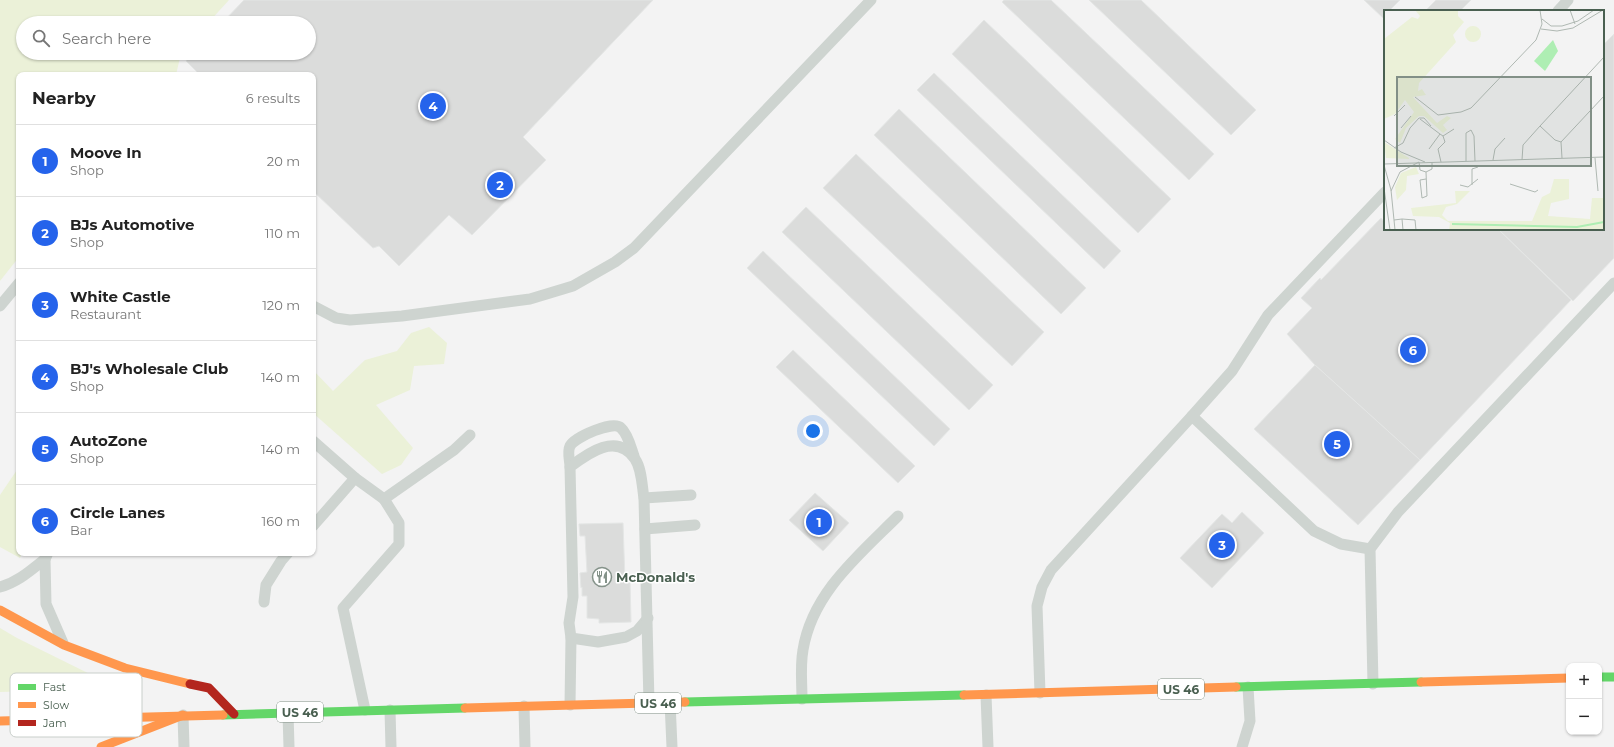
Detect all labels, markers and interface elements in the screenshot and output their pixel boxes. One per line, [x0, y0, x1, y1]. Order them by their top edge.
inset map [1384, 10, 1604, 230]
search box [16, 16, 316, 60]
icon: search [30, 27, 52, 49]
text: Search here [62, 29, 151, 48]
text: Nearby [32, 88, 96, 108]
text: 6 results [246, 90, 300, 106]
pin: 4 [420, 91, 446, 121]
text: Moove In [70, 143, 142, 162]
text: 1 [42, 153, 48, 169]
text: 20 m [267, 153, 300, 169]
text: Shop [70, 162, 104, 178]
pin: 2 [487, 170, 513, 200]
text: BJs Automotive [70, 215, 194, 234]
text: 2 [41, 225, 49, 241]
text: 110 m [265, 225, 300, 241]
text: Shop [70, 234, 104, 250]
text: White Castle [70, 287, 171, 306]
text: 3 [41, 297, 49, 313]
text: 120 m [262, 297, 300, 313]
text: Restaurant [70, 306, 141, 322]
pin: 6 [1400, 335, 1426, 365]
text: BJ's Wholesale Club [70, 359, 228, 378]
text: 4 [41, 369, 49, 385]
text: 140 m [261, 369, 300, 385]
text: Shop [70, 378, 104, 394]
your location [803, 421, 823, 441]
pin: 5 [1324, 429, 1350, 459]
text: AutoZone [70, 431, 147, 450]
text: 5 [41, 441, 49, 457]
text: 140 m [261, 441, 300, 457]
text: Shop [70, 450, 104, 466]
text: Circle Lanes [70, 503, 165, 522]
pin: 1 [806, 507, 832, 537]
text: 6 [41, 513, 49, 529]
text: 160 m [262, 513, 300, 529]
text: Bar [70, 522, 93, 538]
pin: 3 [1209, 530, 1235, 560]
restaurant icon: McDonald's [591, 566, 613, 588]
place label: McDonald's [616, 569, 695, 585]
map controls [1566, 663, 1602, 735]
button: + [1566, 663, 1602, 699]
legend [10, 673, 142, 737]
road number: US 46 [1158, 679, 1204, 699]
text: Fast [43, 680, 67, 694]
road number: US 46 [635, 693, 681, 713]
text: Slow [43, 698, 69, 712]
button: − [1566, 699, 1602, 735]
road number: US 46 [277, 702, 323, 722]
text: Jam [42, 716, 67, 730]

